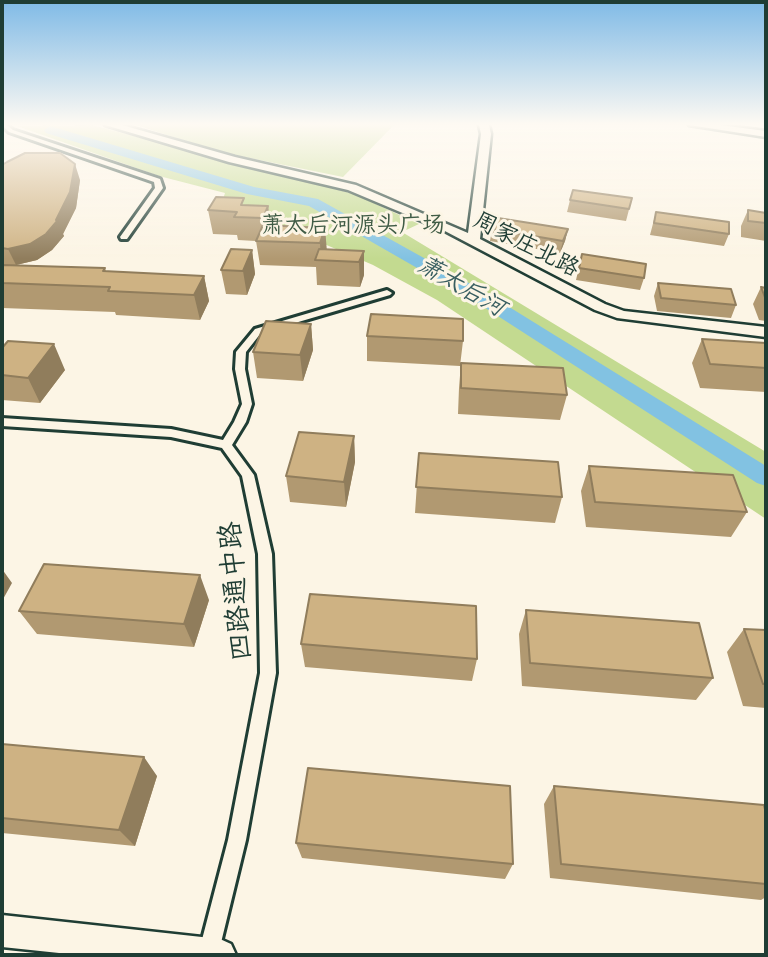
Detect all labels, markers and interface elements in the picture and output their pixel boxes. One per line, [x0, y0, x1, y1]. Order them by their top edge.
street label: 周家庄北路 [469, 207, 583, 283]
park label: 萧太后河源头广场 [261, 212, 445, 240]
water label: 萧太后河 [412, 251, 510, 323]
street label: 四路通中路 [214, 520, 260, 662]

